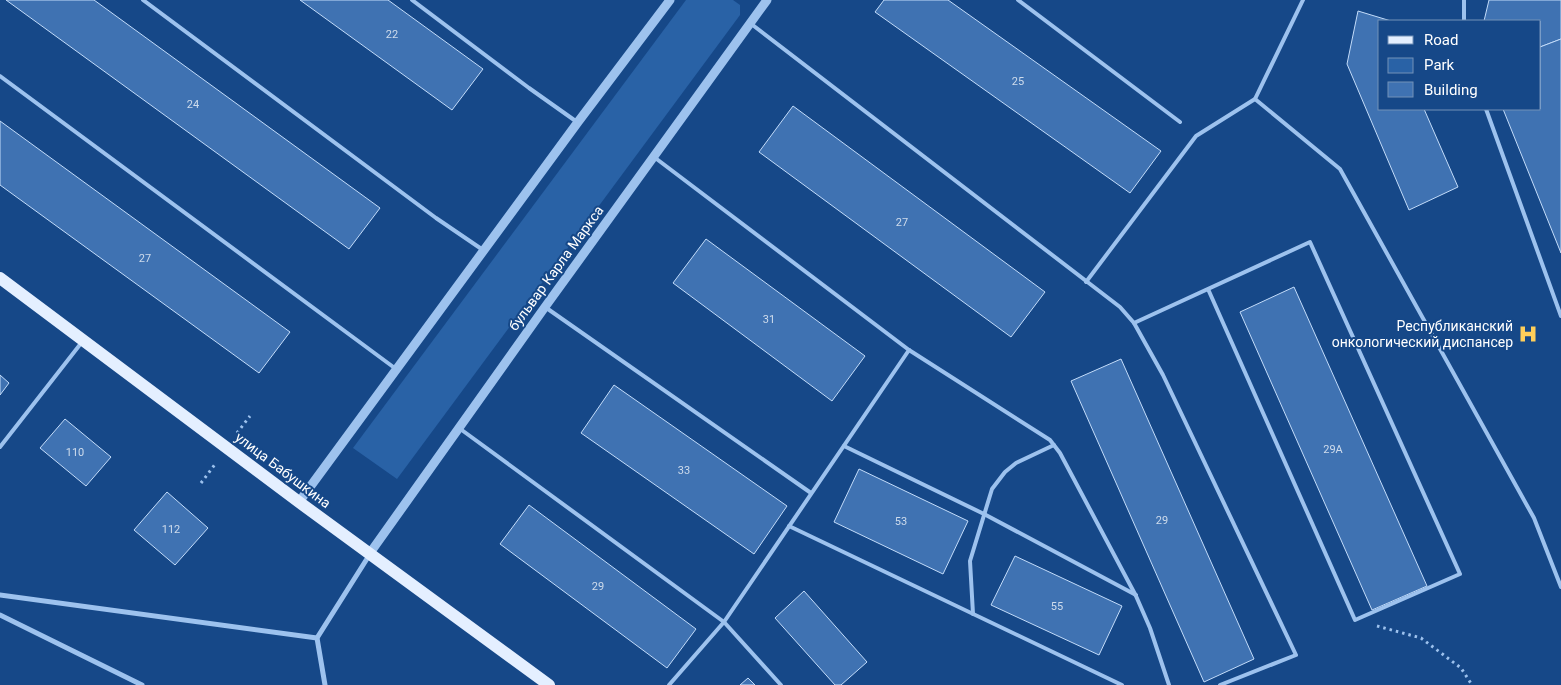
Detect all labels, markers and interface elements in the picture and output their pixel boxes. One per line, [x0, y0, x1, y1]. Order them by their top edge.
legend [1378, 20, 1541, 110]
house number: 22 [386, 28, 398, 41]
text: Road [1424, 31, 1458, 49]
text: Park [1424, 56, 1455, 74]
house number: 25 [1012, 75, 1024, 88]
text: Building [1424, 81, 1478, 99]
house number: 24 [187, 98, 199, 111]
street label: бульвар Карла Маркса [505, 202, 607, 334]
house number: 27 [896, 216, 908, 229]
house number: 27 [139, 252, 151, 265]
house number: 31 [763, 313, 775, 326]
place label: Республиканский онкологический диспансер [1332, 318, 1513, 350]
hospital icon: Республиканский онкологический диспансер [1517, 323, 1539, 345]
street label: улица Бабушкина [232, 429, 334, 511]
house number: 29А [1323, 443, 1344, 456]
house number: 110 [66, 446, 84, 459]
house number: 33 [678, 464, 690, 477]
house number: 29 [1156, 514, 1168, 527]
house number: 53 [895, 515, 907, 528]
house number: 112 [162, 523, 180, 536]
house number: 29 [592, 580, 604, 593]
house number: 55 [1051, 600, 1063, 613]

